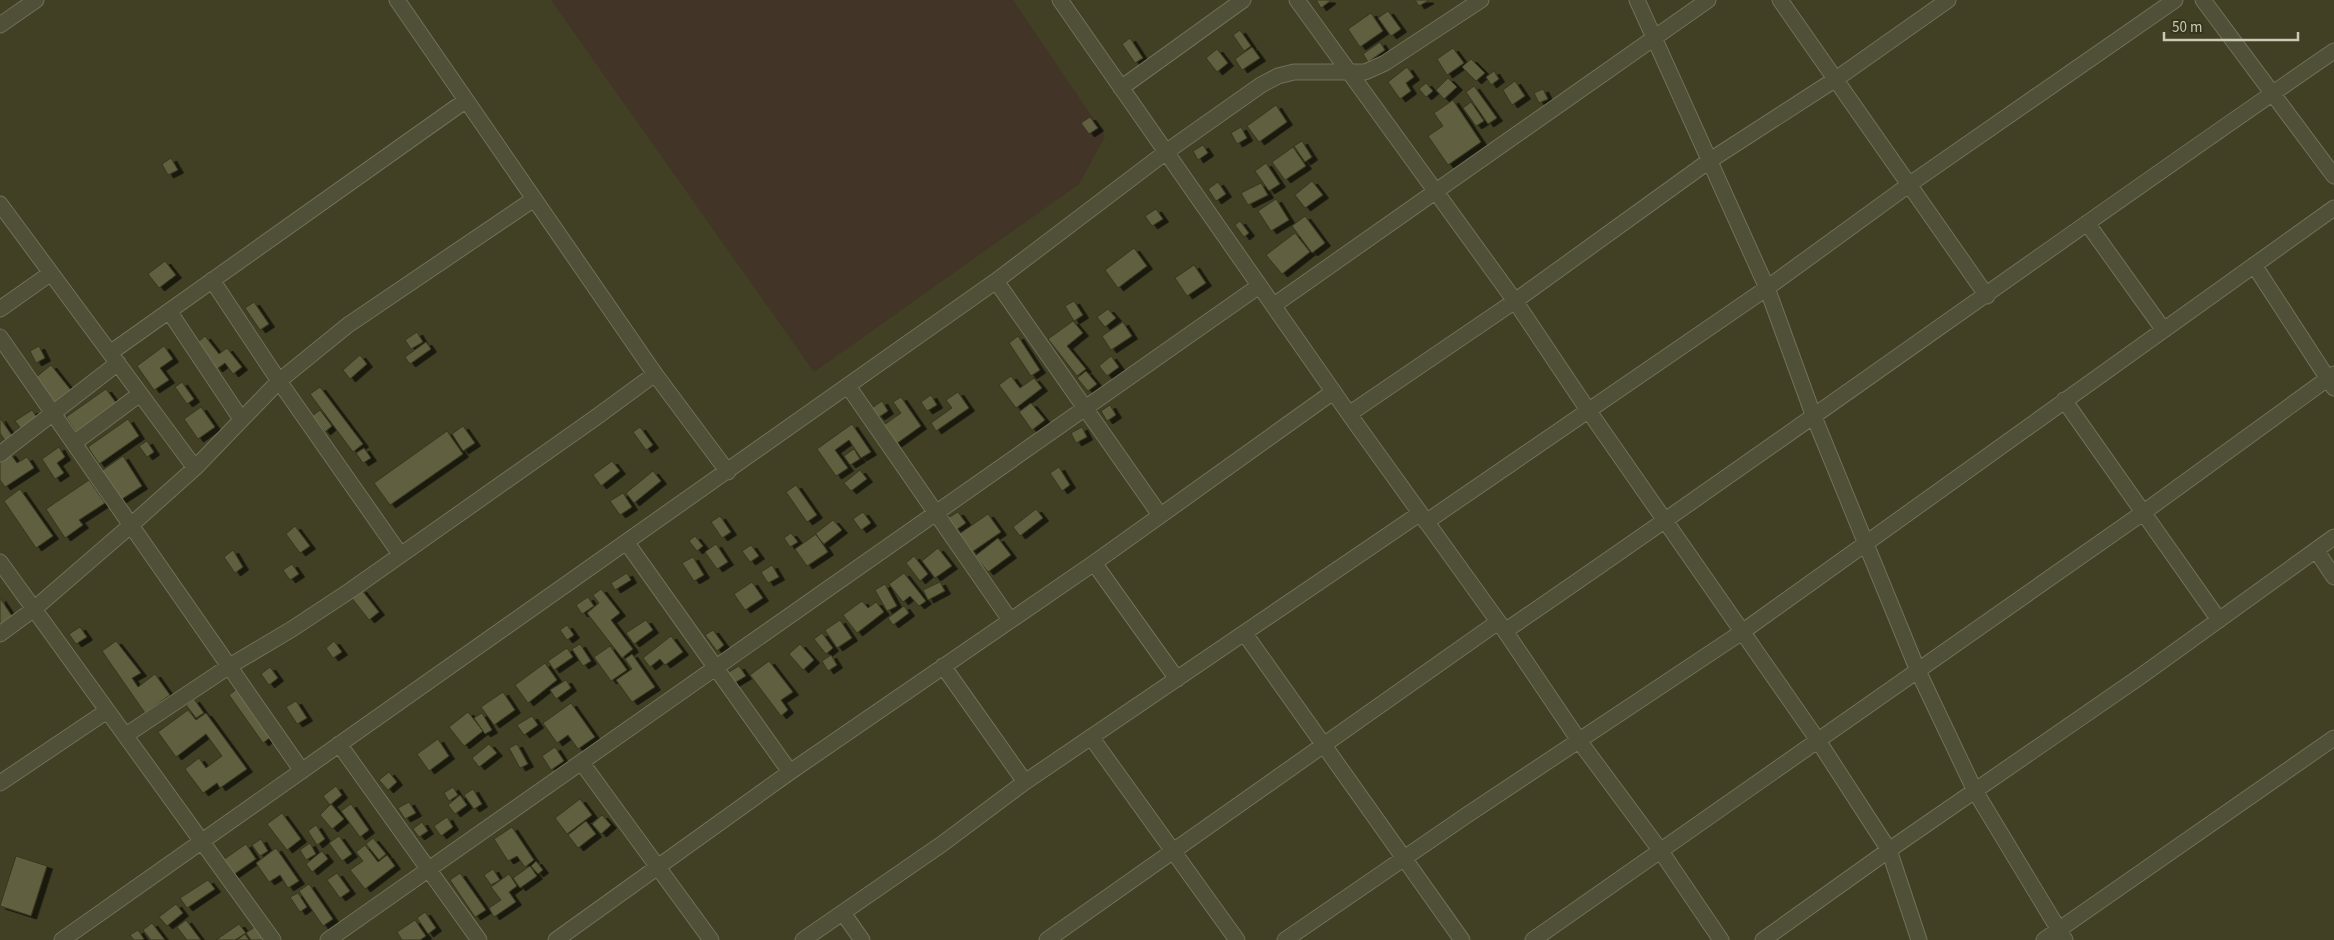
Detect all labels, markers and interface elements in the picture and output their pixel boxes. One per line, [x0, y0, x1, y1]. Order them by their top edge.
scale bar [2164, 10, 2298, 42]
text: 50 m [2172, 17, 2202, 38]

